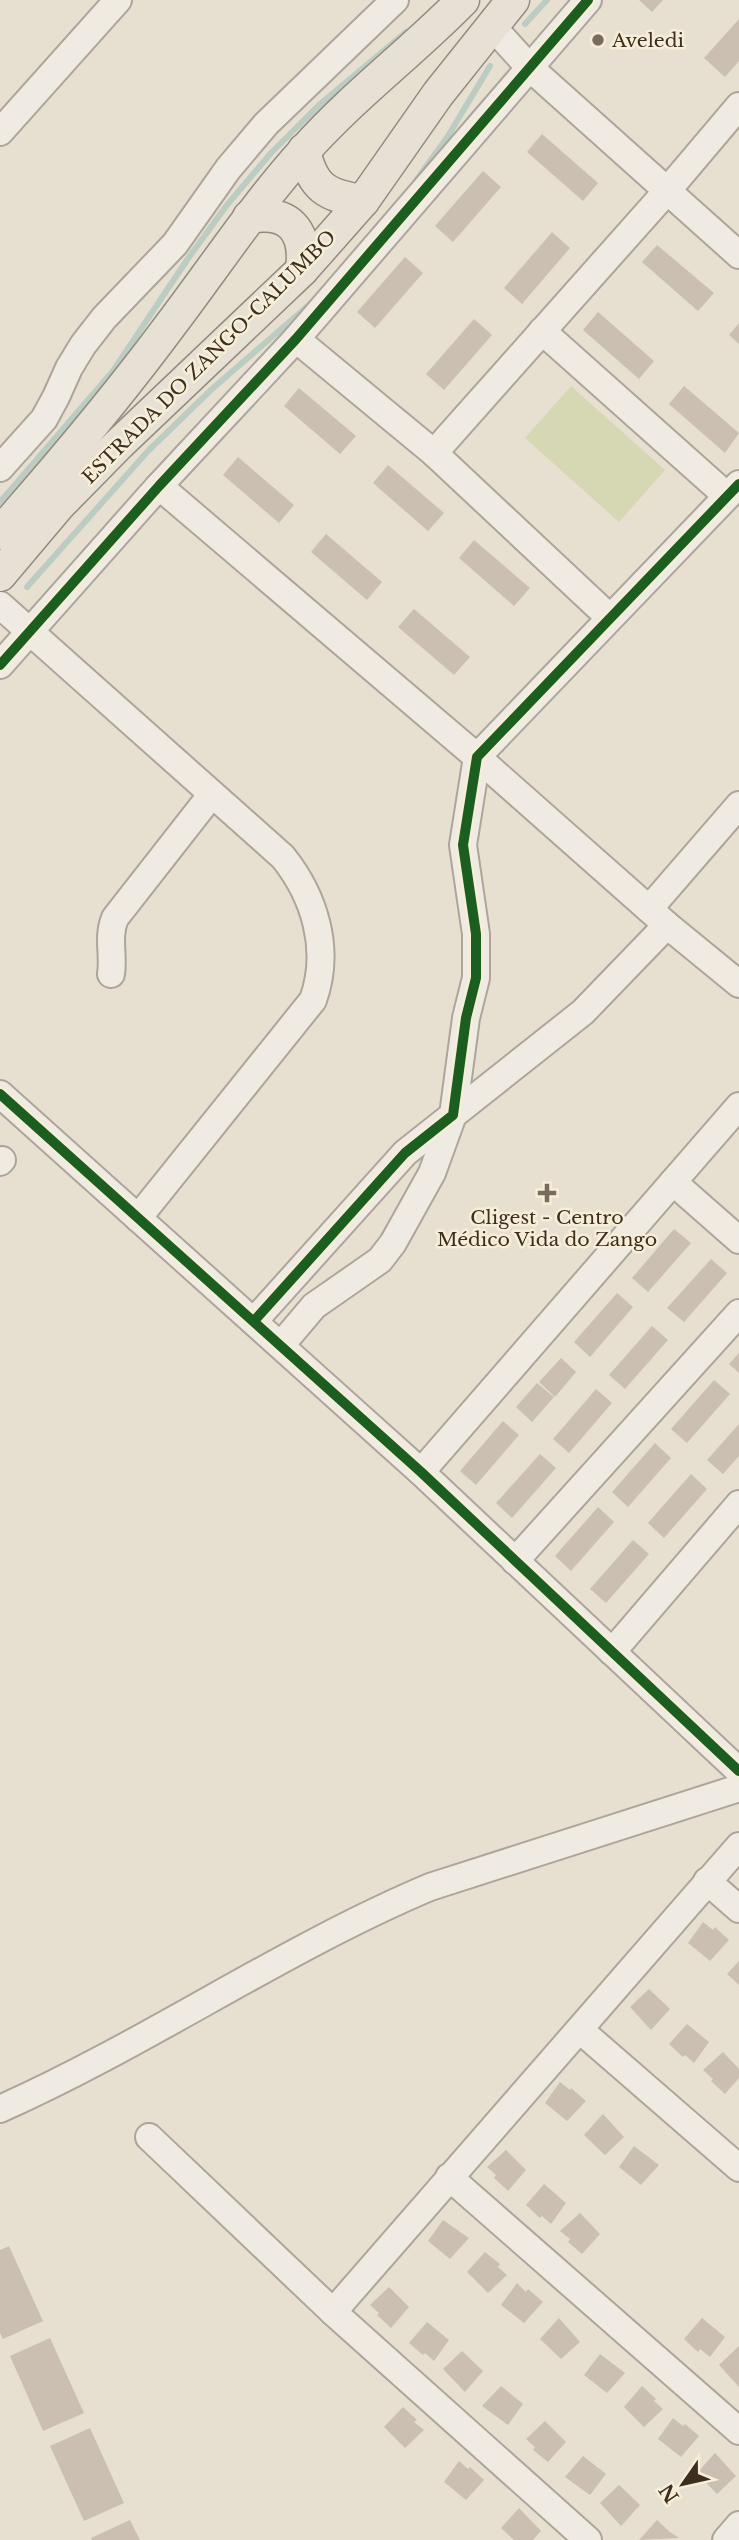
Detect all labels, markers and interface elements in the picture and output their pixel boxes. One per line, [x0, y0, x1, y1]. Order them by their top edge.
place label: Aveledi [611, 29, 685, 52]
marker: Aveledi [590, 32, 606, 48]
street label: ESTRADA DO ZANGO-CALUMBO [77, 225, 341, 489]
marker: Cligest - Centro Médico Vida do Zango [537, 1183, 557, 1203]
place label: Cligest - Centro Médico Vida do Zango [437, 1206, 657, 1251]
north arrow [648, 2449, 718, 2519]
text: N [655, 2479, 684, 2507]

